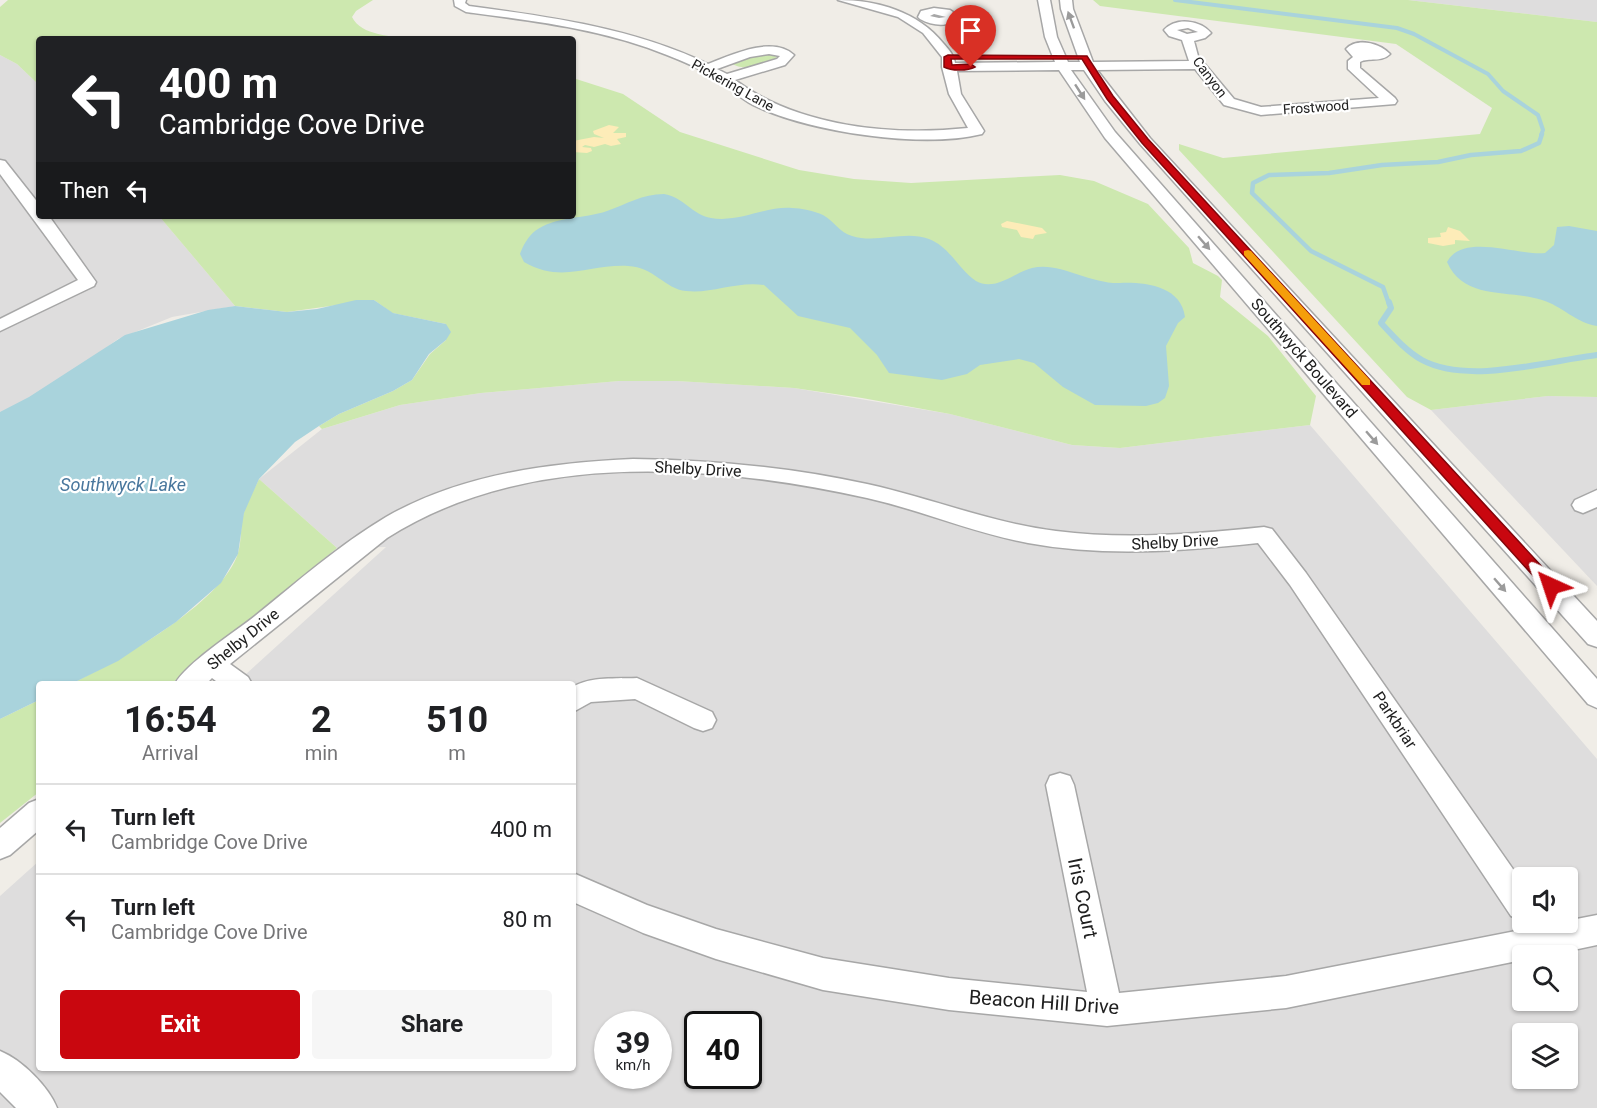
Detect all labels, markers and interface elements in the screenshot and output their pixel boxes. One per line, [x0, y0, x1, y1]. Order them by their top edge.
pin [945, 5, 996, 67]
one-way arrow [1065, 11, 1075, 29]
icon: arrive [954, 14, 987, 47]
street label: Canyon [1190, 54, 1230, 100]
street label: Pickering Lane [689, 56, 777, 114]
text: 400 m [159, 59, 278, 108]
icon: left [60, 60, 138, 138]
one-way arrow [1074, 84, 1085, 100]
street label: Frostwood [1282, 97, 1350, 117]
text: Cambridge Cove Drive [159, 109, 425, 141]
icon: left [121, 174, 154, 207]
text: Then [60, 178, 109, 203]
one-way arrow [1197, 235, 1210, 250]
street label: Southwyck Boulevard [1247, 294, 1361, 422]
one-way arrow [1366, 430, 1379, 446]
street label: Shelby Drive [654, 457, 742, 481]
water label: Southwyck Lake [60, 474, 186, 495]
street label: Shelby Drive [1131, 530, 1219, 554]
position arrow [1519, 554, 1583, 618]
one-way arrow [1493, 577, 1506, 592]
street label: Shelby Drive [203, 604, 283, 674]
street label: Parkbriar [1369, 688, 1421, 753]
text: 16:54 [124, 699, 217, 741]
text: 2 [311, 699, 332, 741]
text: 510 [426, 699, 488, 741]
text: Arrival [142, 741, 199, 765]
text: min [305, 741, 338, 765]
text: m [448, 741, 466, 765]
text: Turn left [111, 805, 195, 830]
icon: left [60, 813, 93, 846]
text: 400 m [490, 817, 552, 842]
text: Cambridge Cove Drive [111, 830, 308, 854]
street label: Iris Court [1063, 856, 1103, 940]
map controls [1512, 867, 1578, 1089]
button: sound [1512, 867, 1578, 933]
text: Turn left [111, 895, 195, 920]
icon: left [60, 903, 93, 936]
text: 80 m [503, 907, 552, 932]
text: Cambridge Cove Drive [111, 920, 308, 944]
button: search [1512, 945, 1578, 1011]
street label: Beacon Hill Drive [968, 985, 1120, 1019]
button: Exit [60, 990, 300, 1059]
button: Share [312, 990, 552, 1059]
speed limit sign: 40 [684, 1011, 762, 1089]
button: layers [1512, 1023, 1578, 1089]
text: 39 [616, 1025, 650, 1060]
text: km/h [615, 1056, 651, 1074]

